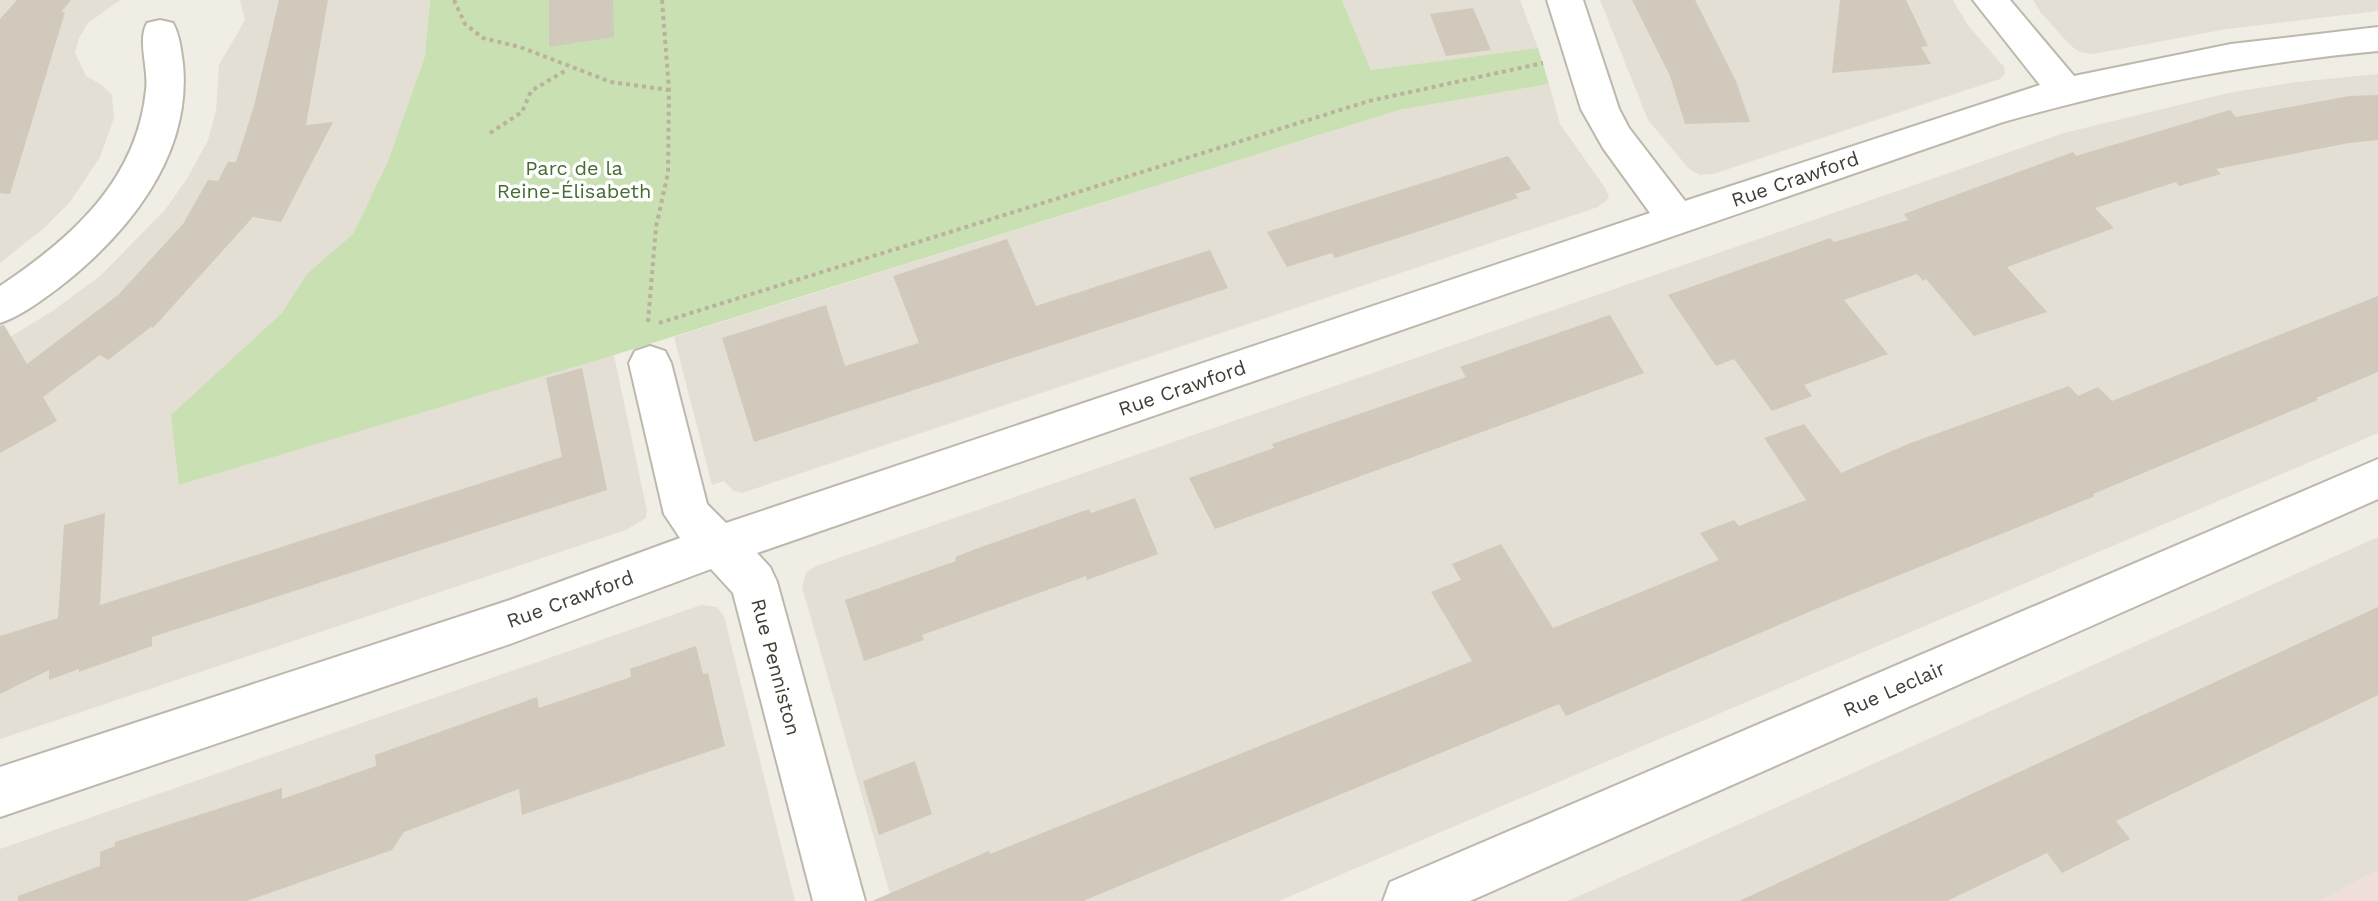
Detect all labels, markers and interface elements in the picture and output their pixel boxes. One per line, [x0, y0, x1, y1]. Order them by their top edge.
street label: Rue Crawford [1728, 146, 1862, 212]
park label: Parc de la Reine-Élisabeth [497, 156, 651, 203]
street label: Rue Crawford [1115, 355, 1249, 421]
street label: Rue Crawford [503, 565, 637, 633]
street label: Rue Penniston [746, 596, 806, 738]
street label: Rue Leclair [1839, 656, 1949, 722]

